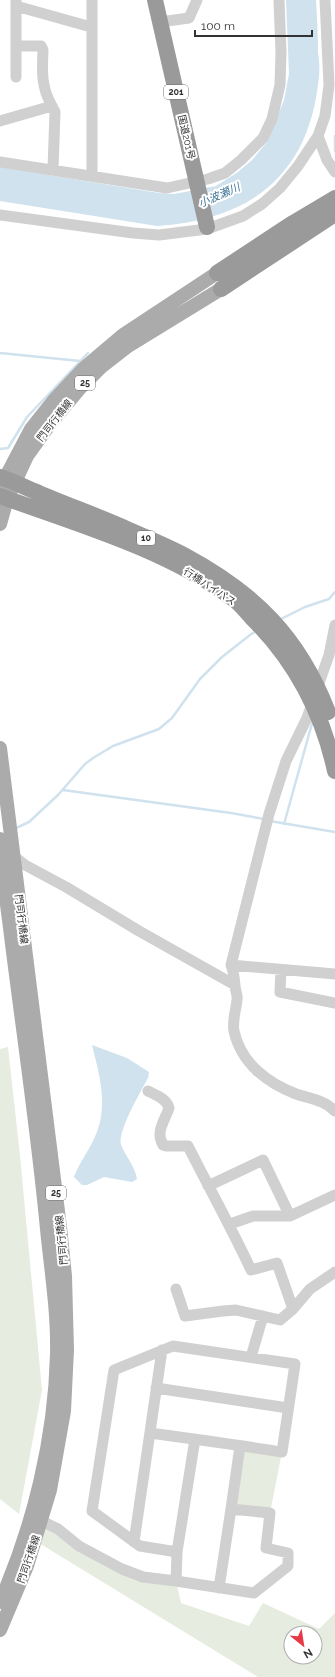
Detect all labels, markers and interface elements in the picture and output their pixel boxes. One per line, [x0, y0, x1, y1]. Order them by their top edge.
scale bar [195, 12, 312, 38]
text: 100 m [201, 19, 235, 33]
road number: 201 [164, 85, 188, 99]
street label: 国道201号 [176, 114, 197, 161]
water label: 小波瀬川 [196, 180, 243, 210]
road number: 25 [75, 376, 95, 390]
street label: 門司行橋線 [35, 397, 74, 443]
road number: 10 [137, 531, 155, 545]
street label: 行橋バイパス [182, 566, 238, 607]
street label: 門司行橋線 [13, 894, 30, 945]
road number: 25 [46, 1186, 66, 1200]
street label: 門司行橋線 [53, 1215, 70, 1265]
street label: 門司行橋線 [15, 1534, 42, 1585]
north arrow [283, 1625, 323, 1665]
text: N [301, 1645, 315, 1661]

